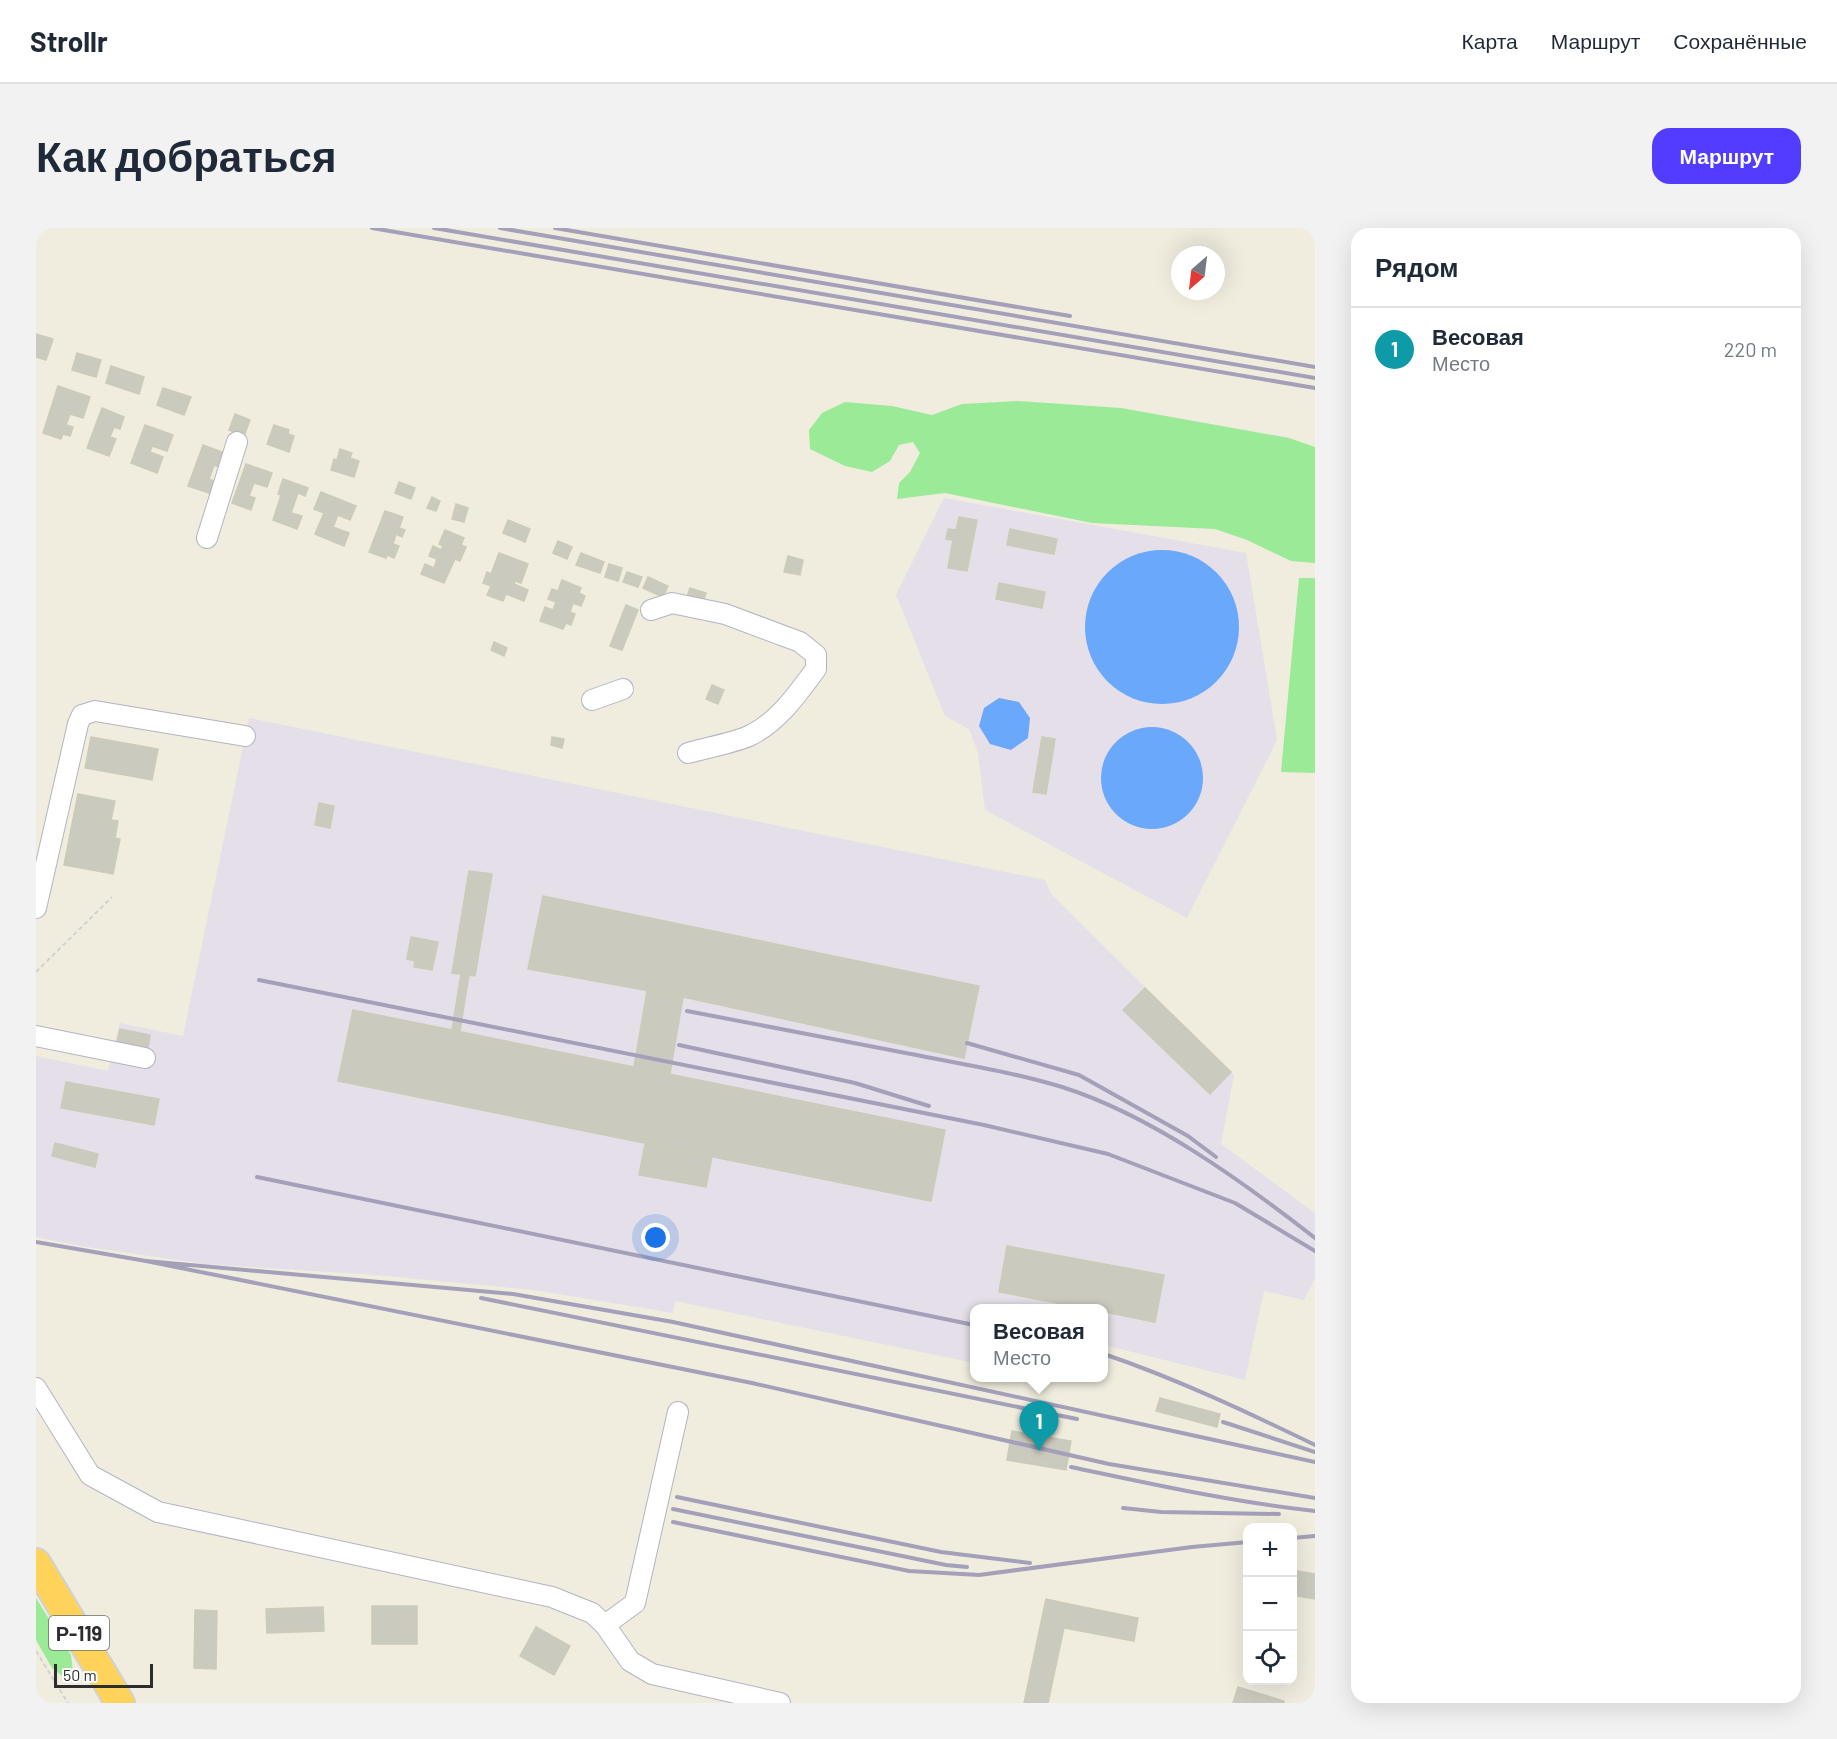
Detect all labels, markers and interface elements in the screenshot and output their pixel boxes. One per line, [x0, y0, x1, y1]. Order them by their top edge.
text: Strollr [30, 24, 108, 58]
text: Карта [1462, 28, 1518, 53]
text: Маршрут [1551, 28, 1640, 53]
text: Сохранённые [1673, 28, 1807, 53]
button: Маршрут [1652, 128, 1801, 184]
text: Как добраться [36, 130, 336, 180]
north arrow [1171, 246, 1225, 300]
text: Рядом [1375, 251, 1458, 282]
text: Весовая [1432, 323, 1524, 349]
text: 1 [1391, 337, 1398, 361]
text: 220 m [1724, 337, 1777, 361]
text: Место [1432, 351, 1490, 375]
your location [641, 1223, 670, 1252]
popup [970, 1304, 1108, 1382]
text: Весовая [993, 1317, 1085, 1343]
text: Место [993, 1345, 1051, 1369]
pin: 1 [1020, 1402, 1058, 1451]
map controls [1243, 1523, 1297, 1685]
button: + [1243, 1523, 1297, 1577]
button: − [1243, 1577, 1297, 1631]
road number: Р-119 [49, 1616, 109, 1650]
button: locate [1243, 1631, 1297, 1685]
scale bar [54, 1661, 153, 1688]
text: 50 m [63, 1665, 97, 1684]

